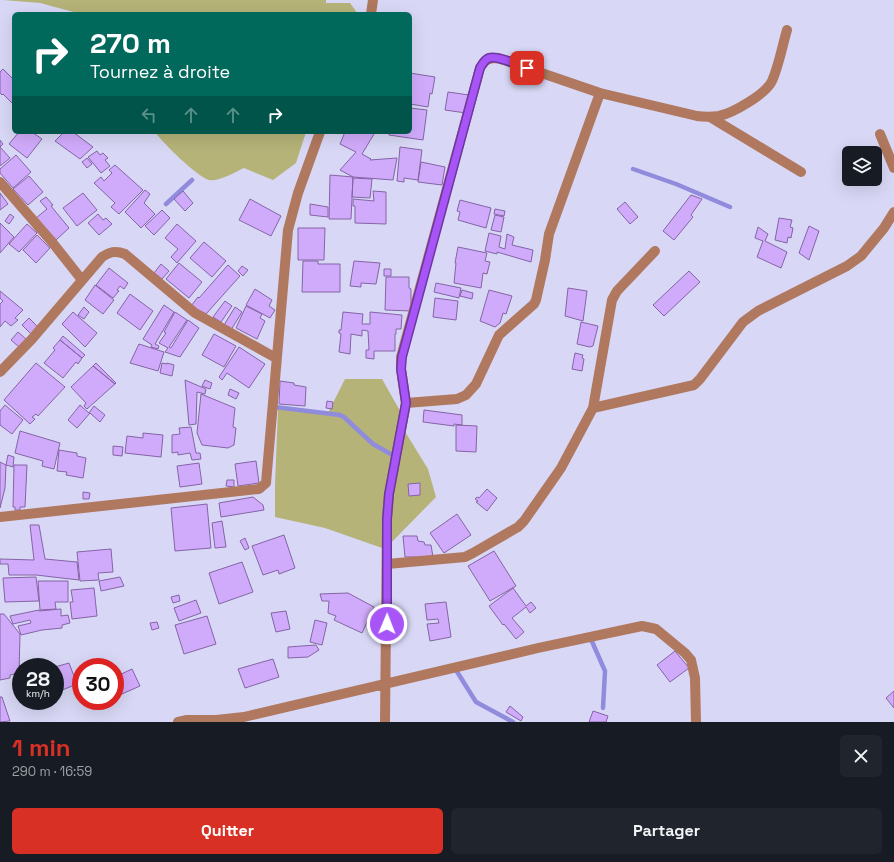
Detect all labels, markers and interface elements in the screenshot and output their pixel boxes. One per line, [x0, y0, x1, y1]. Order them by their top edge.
text: 270 m [90, 25, 171, 61]
icon: right [24, 28, 76, 80]
pin [510, 51, 544, 85]
icon: arrive [516, 57, 538, 79]
text: Tournez à droite [90, 60, 230, 83]
icon: left [138, 104, 160, 126]
icon: ahead [180, 104, 202, 126]
icon: ahead [222, 104, 244, 126]
icon: right [264, 104, 286, 126]
map controls [842, 146, 882, 186]
button: layers [842, 146, 882, 186]
position arrow [366, 603, 408, 645]
speed limit sign: 30 [72, 658, 124, 710]
text: 28 [26, 666, 50, 692]
text: km/h [26, 687, 50, 700]
text: 1 min [12, 732, 71, 763]
button: close [840, 735, 882, 777]
text: 290 m · 16:59 [12, 763, 92, 780]
button: Quitter [12, 808, 443, 854]
button: Partager [451, 808, 882, 854]

